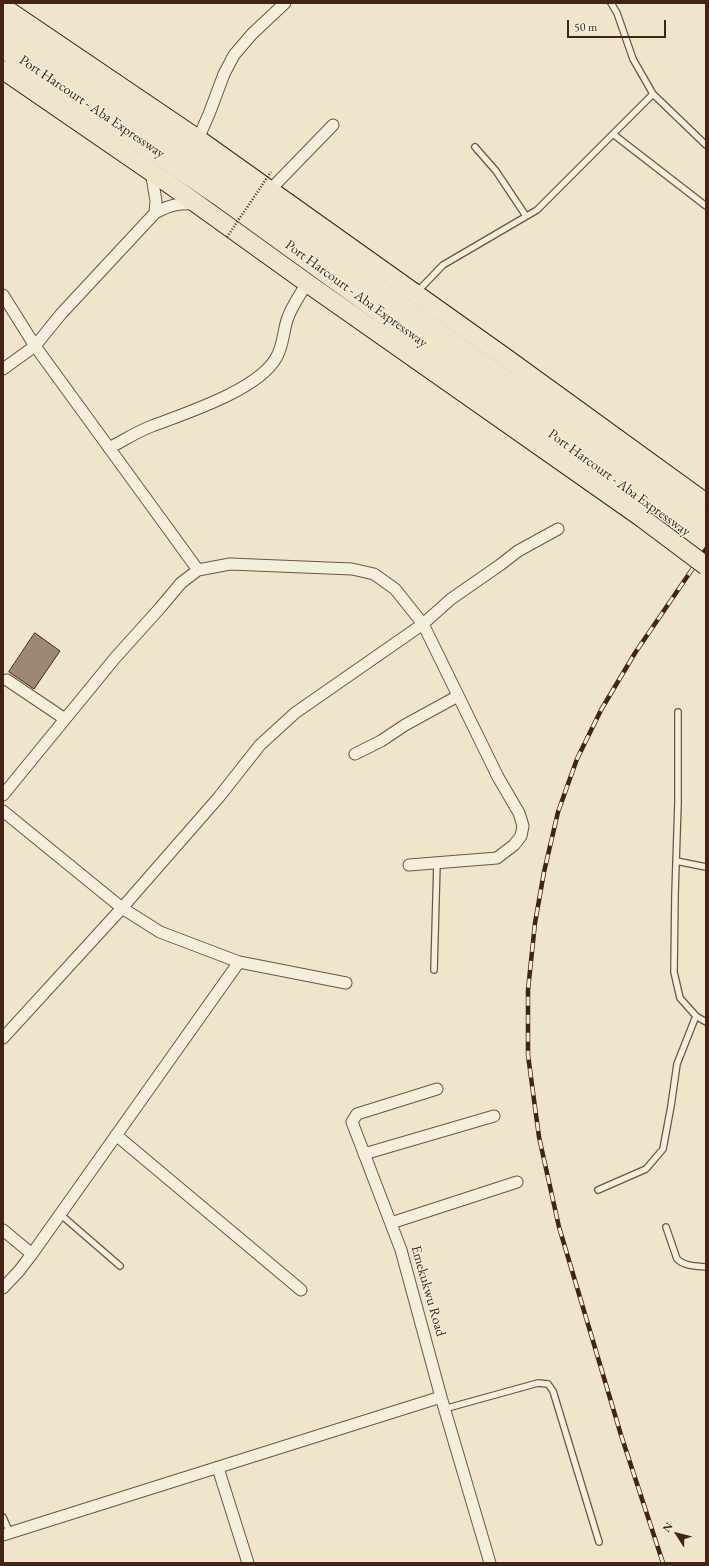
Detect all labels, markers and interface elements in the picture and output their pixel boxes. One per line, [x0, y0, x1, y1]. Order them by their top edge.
scale bar [569, 12, 668, 38]
text: 50 m [574, 19, 597, 35]
street label: Port Harcourt - Aba Expressway [16, 52, 168, 162]
street label: Port Harcourt - Aba Expressway [281, 237, 431, 351]
street label: Port Harcourt - Aba Expressway [544, 426, 694, 540]
street label: Emekukwu Road [407, 1244, 449, 1338]
north arrow [657, 1514, 697, 1554]
text: N [659, 1519, 676, 1535]

